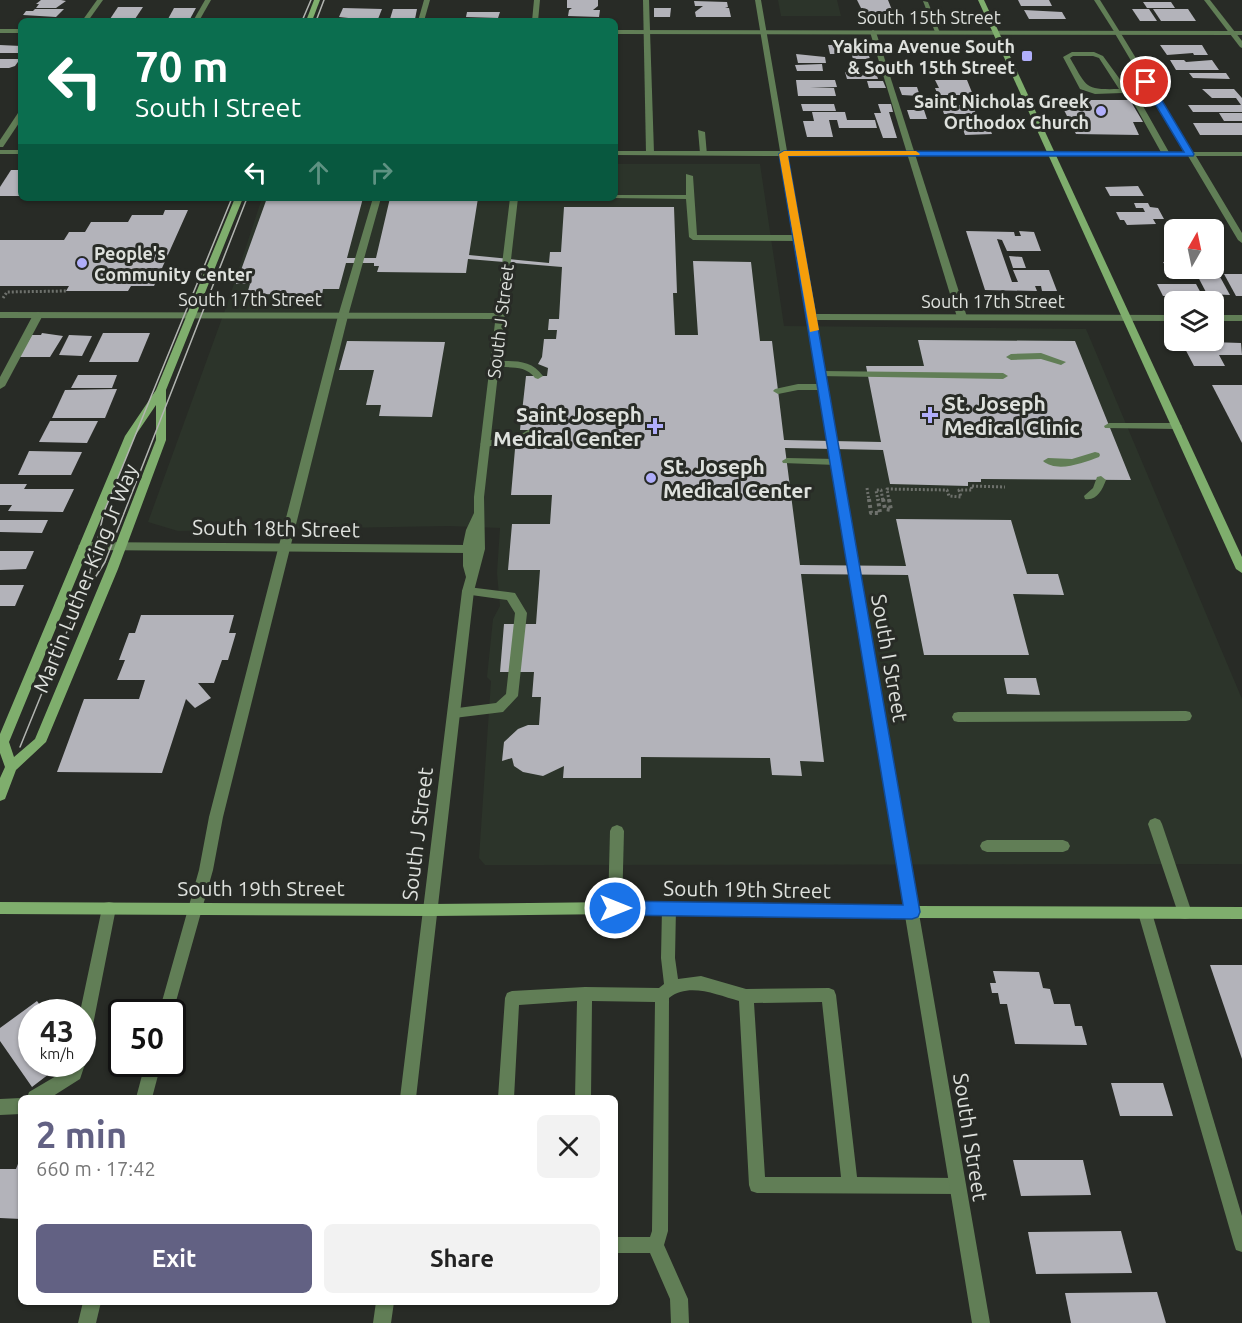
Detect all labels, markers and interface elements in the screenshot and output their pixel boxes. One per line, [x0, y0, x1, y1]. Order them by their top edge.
street label: South 15th Street [857, 7, 1001, 27]
place label: Yakima Avenue South & South 15th Street [833, 36, 1015, 77]
icon: left [36, 42, 114, 120]
text: 70 m [135, 43, 229, 90]
marker: Yakima Avenue South & South 15th Street [1020, 49, 1034, 63]
pin [1120, 56, 1171, 107]
icon: arrive [1129, 65, 1162, 98]
place label: Saint Nicholas Greek Orthodox Church [914, 91, 1089, 132]
text: South I Street [135, 92, 301, 122]
marker: Saint Nicholas Greek Orthodox Church [1094, 104, 1108, 118]
icon: left [239, 156, 272, 189]
icon: ahead [302, 156, 335, 189]
icon: right [365, 156, 398, 189]
north arrow [1164, 219, 1224, 279]
map controls [1164, 219, 1224, 351]
place label: People's Community Center [94, 243, 253, 284]
marker: People's Community Center [75, 256, 89, 270]
street label: South J Street [483, 263, 517, 379]
street label: South 17th Street [178, 289, 322, 309]
street label: South 17th Street [921, 291, 1065, 311]
button: layers [1164, 291, 1224, 351]
place label: St. Joseph Medical Clinic [944, 391, 1080, 439]
place label: Saint Joseph Medical Center [493, 402, 642, 450]
marker: St. Joseph Medical Clinic [921, 406, 939, 424]
marker: Saint Joseph Medical Center [646, 417, 664, 435]
place label: St. Joseph Medical Center [663, 454, 812, 502]
street label: Martin Luther King Jr Way [28, 460, 142, 696]
marker: St. Joseph Medical Center [644, 471, 658, 485]
street label: South 18th Street [192, 515, 360, 541]
street label: South I Street [867, 592, 913, 724]
street label: South J Street [397, 766, 437, 902]
street label: South 19th Street [177, 876, 345, 900]
position arrow [583, 876, 647, 940]
street label: South 19th Street [663, 876, 831, 902]
speed limit sign: 50 [108, 999, 186, 1077]
text: 43 [40, 1014, 74, 1048]
text: km/h [40, 1045, 74, 1062]
street label: South I Street [949, 1071, 993, 1203]
text: 2 min [36, 1114, 127, 1155]
button: close [537, 1115, 600, 1178]
text: 660 m · 17:42 [36, 1157, 156, 1180]
button: Exit [36, 1224, 312, 1293]
button: Share [324, 1224, 600, 1293]

